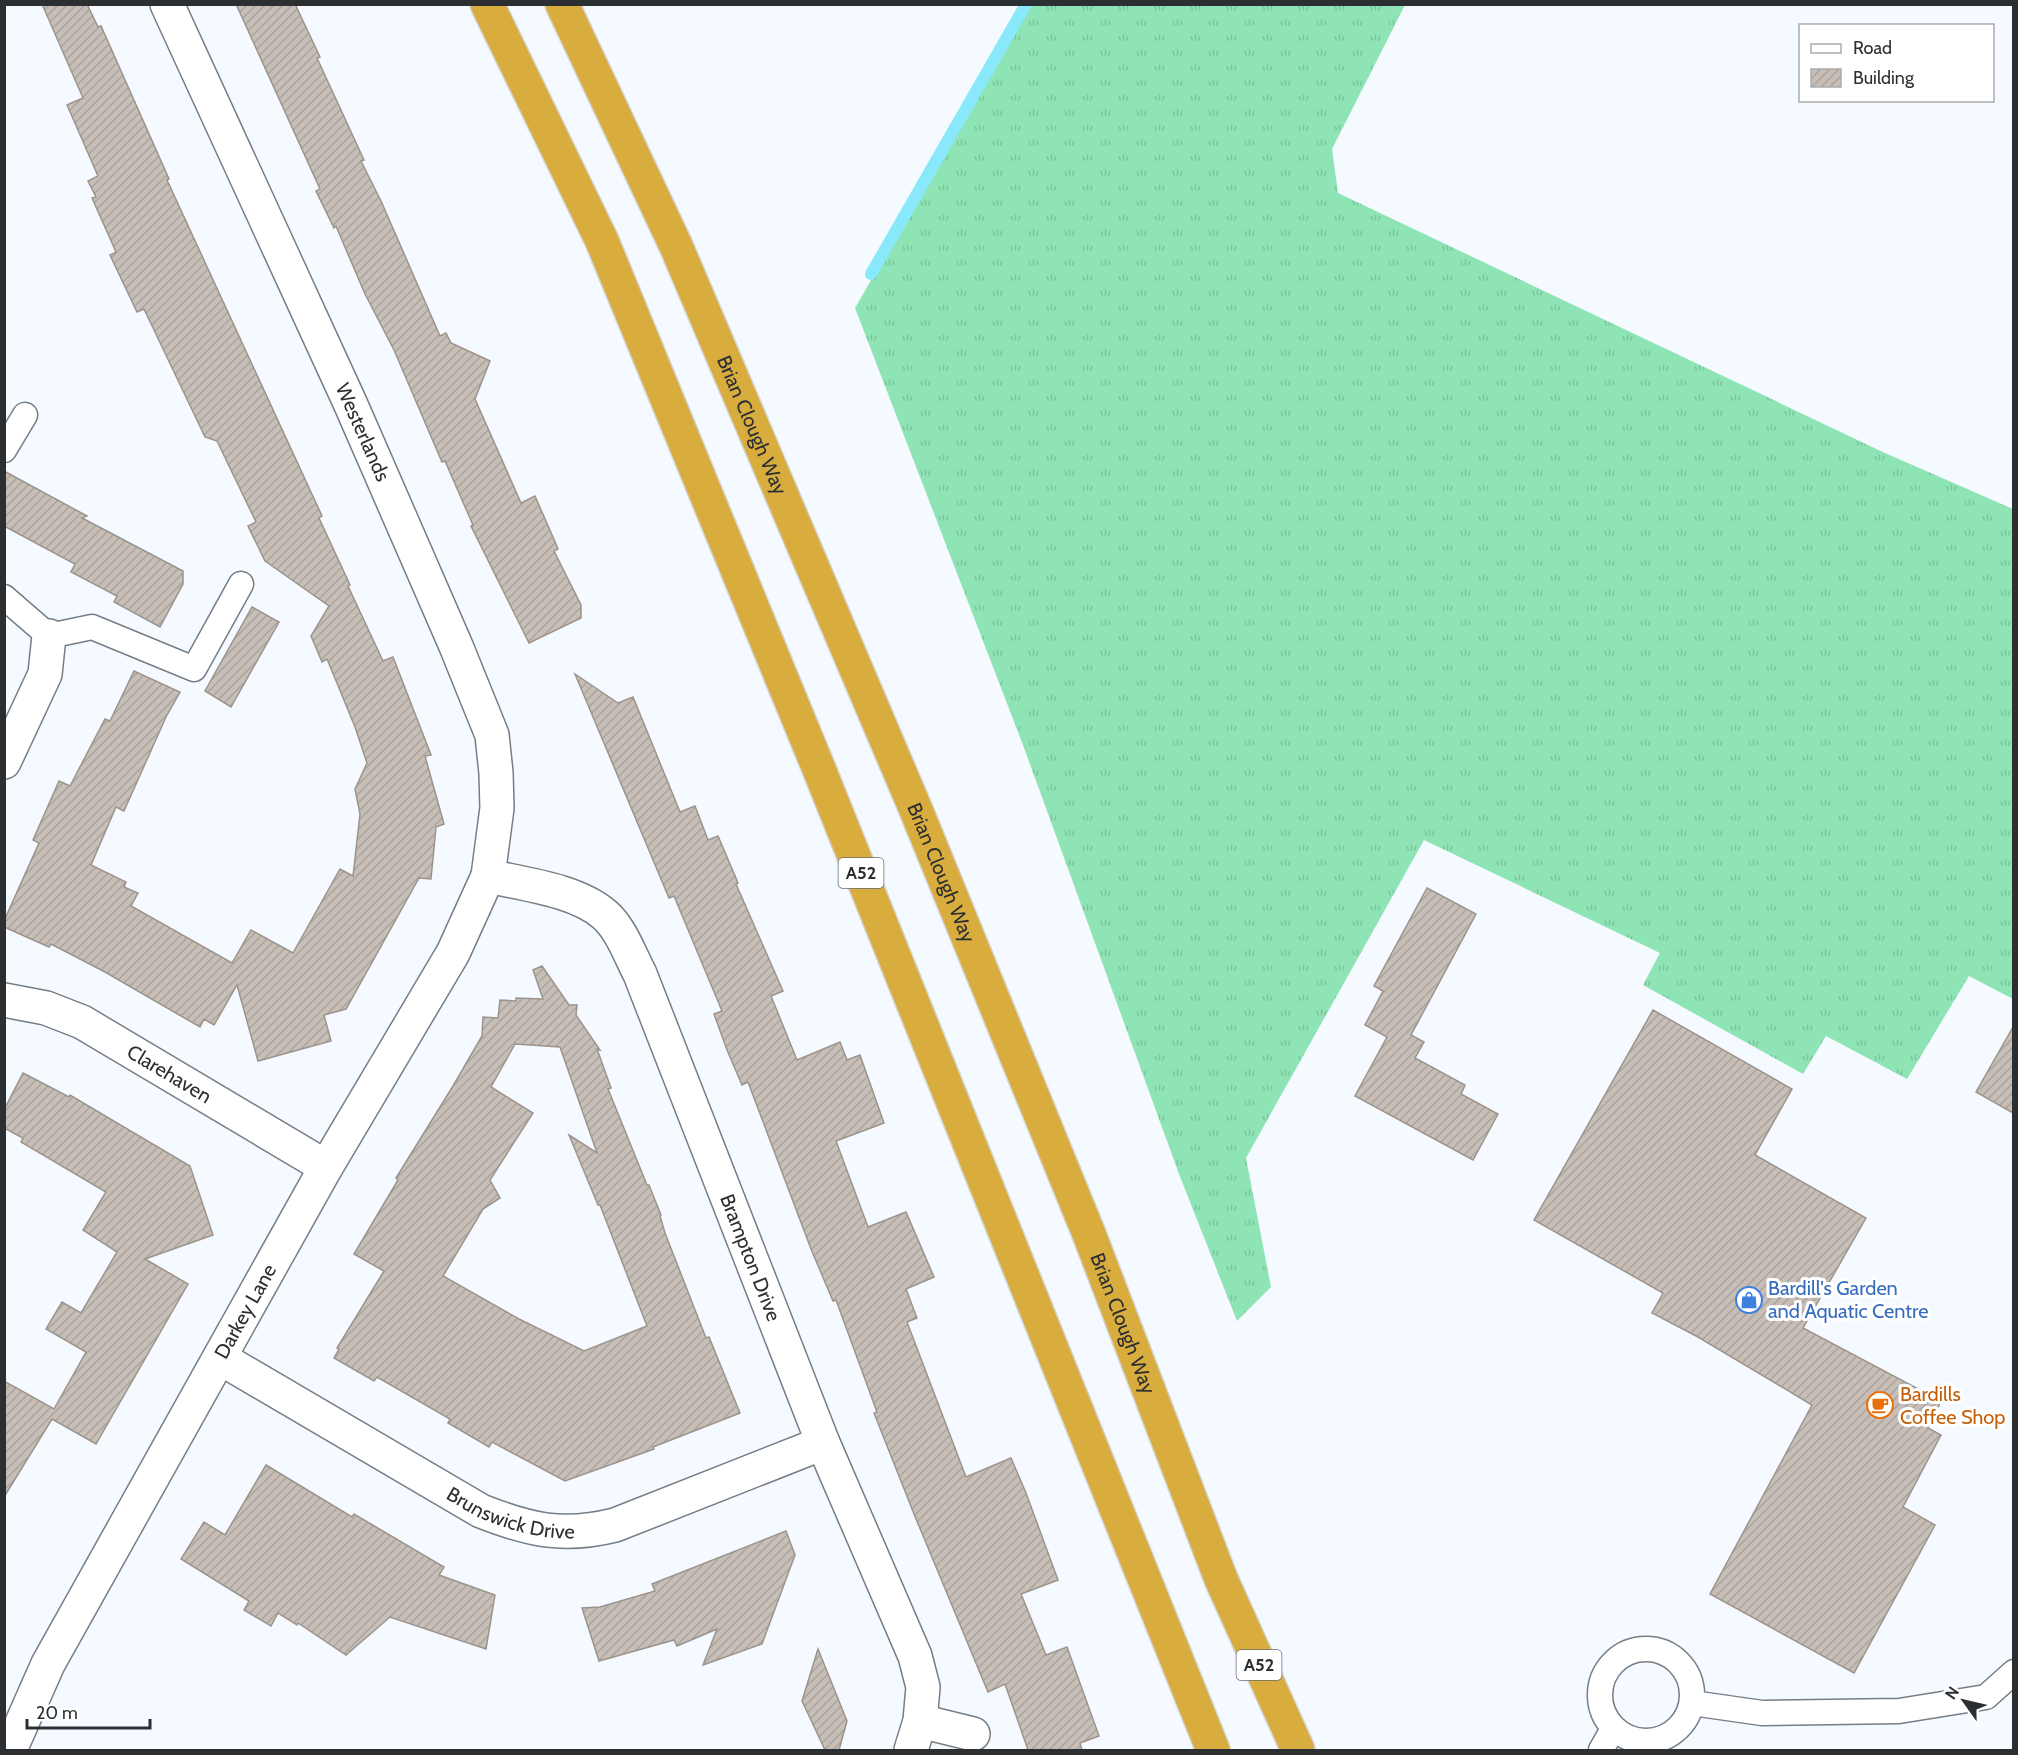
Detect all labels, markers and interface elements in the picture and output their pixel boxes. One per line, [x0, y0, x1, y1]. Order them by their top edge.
legend [1799, 24, 1994, 102]
text: Road [1853, 37, 1892, 59]
text: Building [1853, 67, 1915, 89]
street label: Brian Clough Way [712, 352, 792, 498]
street label: Westerlands [331, 379, 395, 485]
street label: Brian Clough Way [902, 799, 981, 946]
road number: A52 [838, 858, 884, 888]
street label: Clarehaven [123, 1040, 216, 1108]
street label: Brampton Drive [715, 1191, 786, 1325]
street label: Brian Clough Way [1085, 1249, 1161, 1397]
street label: Darkey Lane [209, 1260, 281, 1363]
place label: Bardill's Garden and Aquatic Centre [1768, 1276, 1928, 1323]
shop icon: Bardill's Garden and Aquatic Centre [1734, 1285, 1764, 1315]
place label: Bardills Coffee Shop [1900, 1382, 2006, 1429]
cafe icon: Bardills Coffee Shop [1865, 1390, 1895, 1420]
street label: Brunswick Drive [442, 1482, 575, 1543]
road number: A52 [1236, 1650, 1282, 1680]
north arrow [1934, 1671, 1994, 1731]
text: N [1941, 1683, 1963, 1703]
scale bar [27, 1692, 150, 1730]
text: 20 m [36, 1702, 78, 1724]

